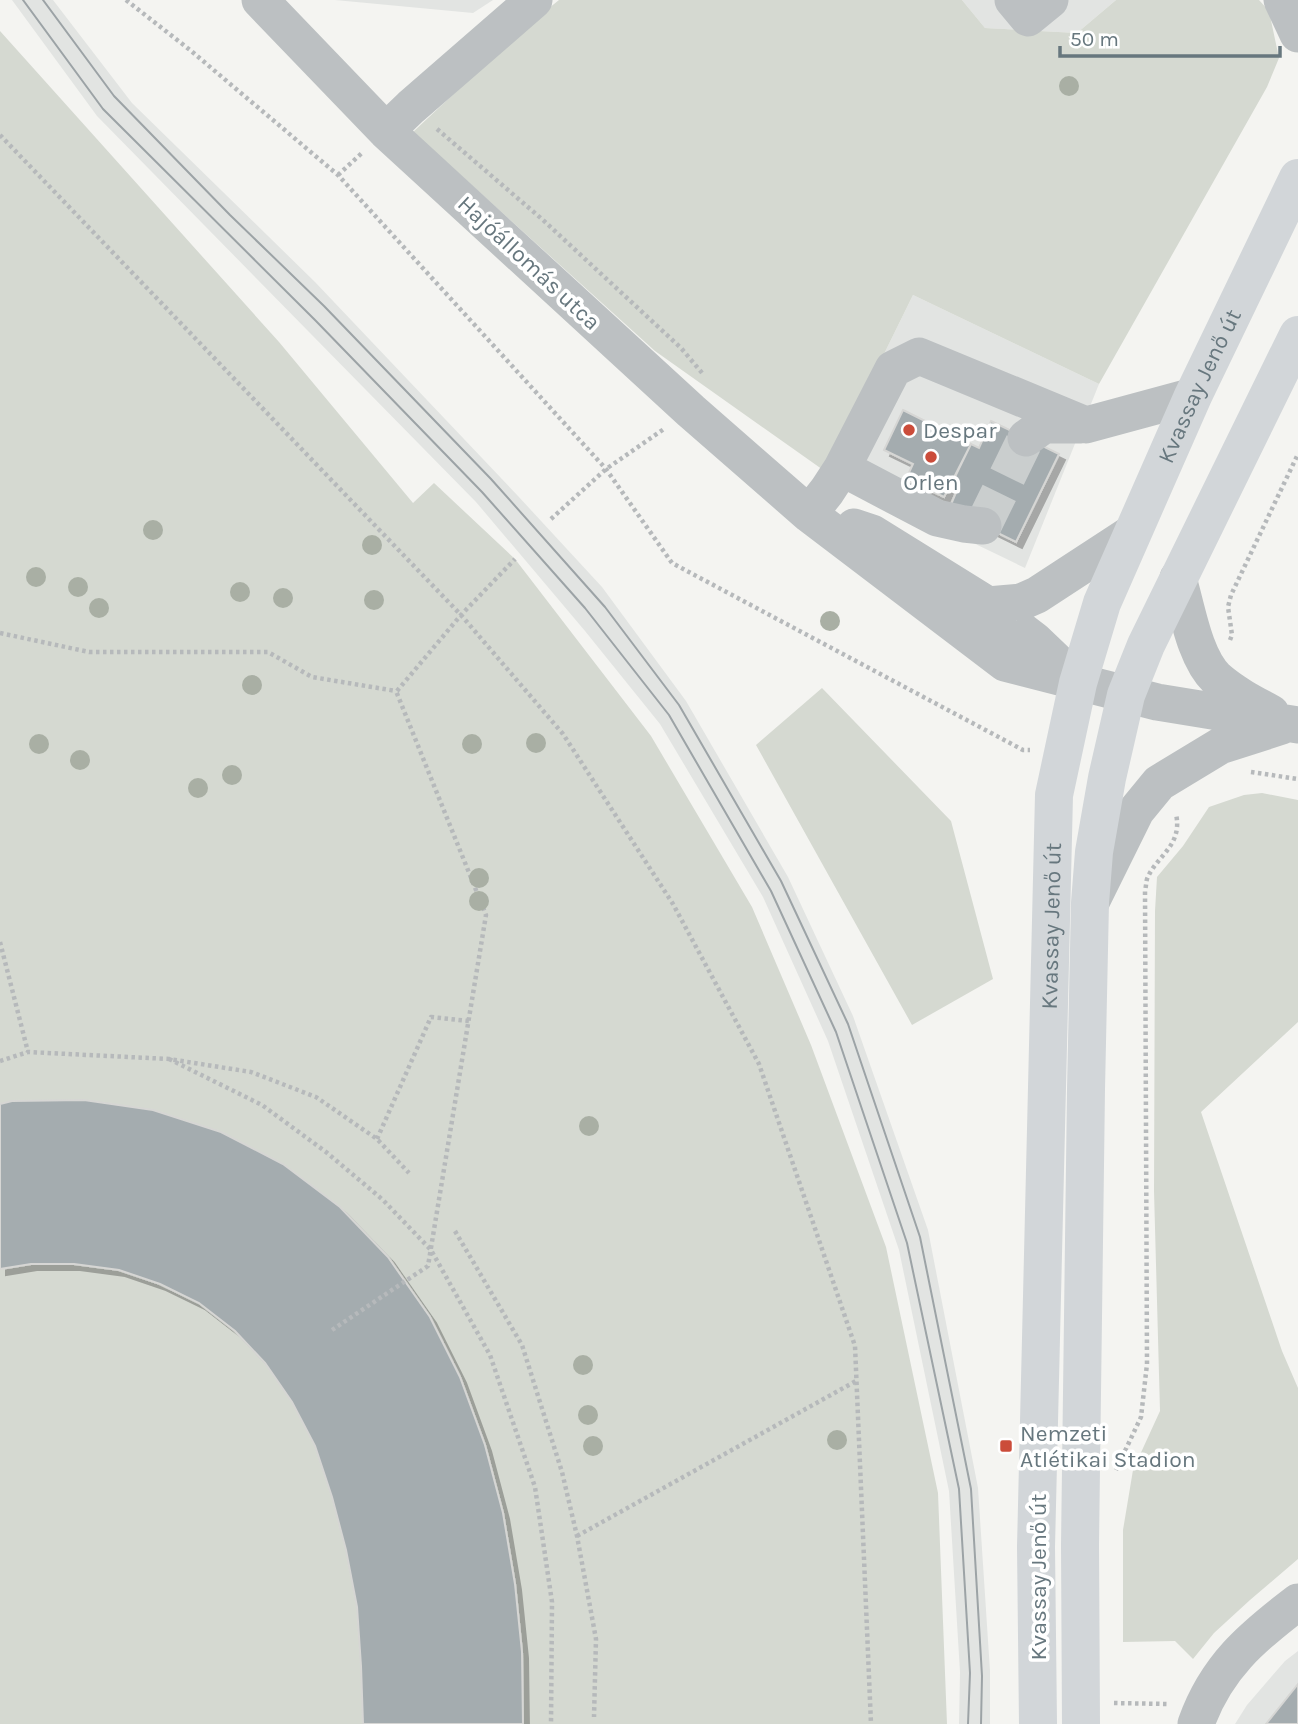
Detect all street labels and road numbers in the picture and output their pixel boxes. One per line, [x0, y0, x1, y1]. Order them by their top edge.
street label: Hajóállomás utca [452, 190, 606, 336]
street label: Kvassay Jenő út [1152, 304, 1247, 467]
street label: Kvassay Jenő út [1035, 842, 1066, 1010]
street label: Kvassay Jenő út [1025, 1493, 1052, 1660]

